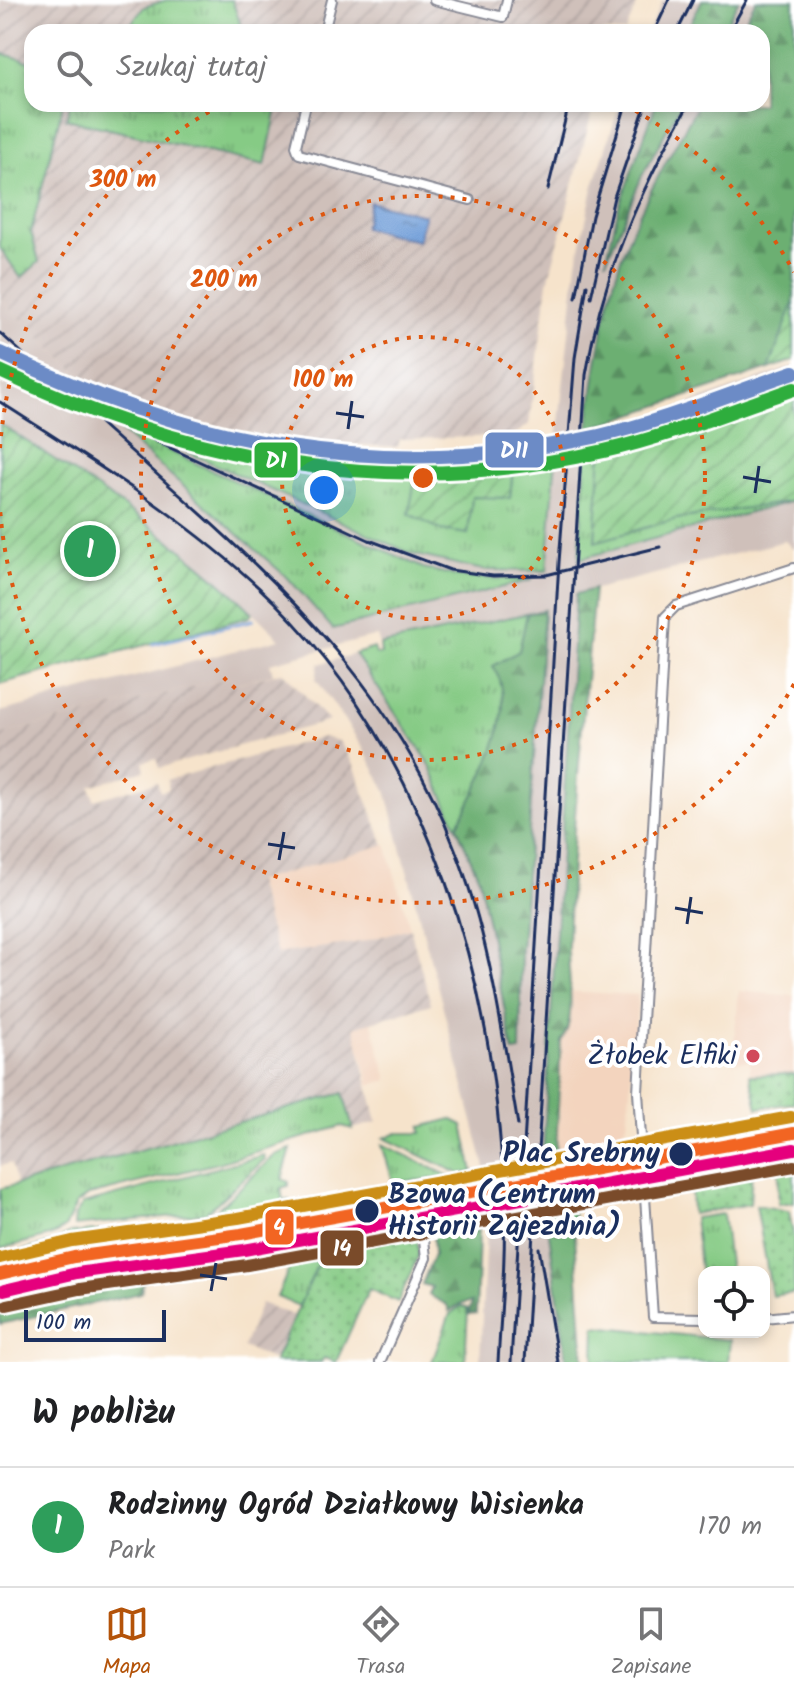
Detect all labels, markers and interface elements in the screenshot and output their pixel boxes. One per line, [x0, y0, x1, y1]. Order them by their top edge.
search box [24, 24, 770, 112]
text: Szukaj tutaj [116, 44, 267, 92]
icon: search [52, 46, 96, 90]
text: 300 m [89, 161, 156, 200]
text: 200 m [190, 261, 258, 300]
text: 100 m [293, 361, 353, 400]
line badge: D11 [484, 431, 545, 469]
text: D11 [500, 435, 528, 470]
line badge: D1 [253, 441, 299, 479]
text: D1 [265, 445, 287, 480]
centre of rings [409, 464, 437, 492]
your location [304, 470, 344, 510]
pin: 1 [64, 521, 116, 581]
place label: Żłobek Elfiki [587, 1034, 738, 1079]
marker: Żłobek Elfiki [744, 1047, 762, 1065]
place label: Plac Srebrny [503, 1132, 660, 1177]
marker: Plac Srebrny [667, 1140, 695, 1168]
place label: Bzowa (Centrum Historii Zajezdnia) [388, 1173, 621, 1250]
marker: Bzowa (Centrum Historii Zajezdnia) [353, 1197, 381, 1225]
line badge: 4 [264, 1208, 295, 1246]
text: 4 [273, 1212, 285, 1247]
line badge: 14 [319, 1229, 365, 1267]
text: 14 [333, 1233, 351, 1268]
map controls [698, 1266, 770, 1338]
button: locate [698, 1266, 770, 1338]
scale bar [24, 1306, 166, 1342]
text: 100 m [36, 1306, 91, 1341]
text: W pobliżu [32, 1387, 175, 1441]
text: Rodzinny Ogród Działkowy Wisienka [108, 1482, 584, 1530]
text: 1 [54, 1506, 62, 1548]
text: 170 m [698, 1506, 762, 1548]
text: Park [108, 1530, 155, 1572]
tab: Mapa [103, 1602, 151, 1685]
tab: Trasa [356, 1602, 405, 1685]
tab: Zapisane [610, 1602, 691, 1685]

